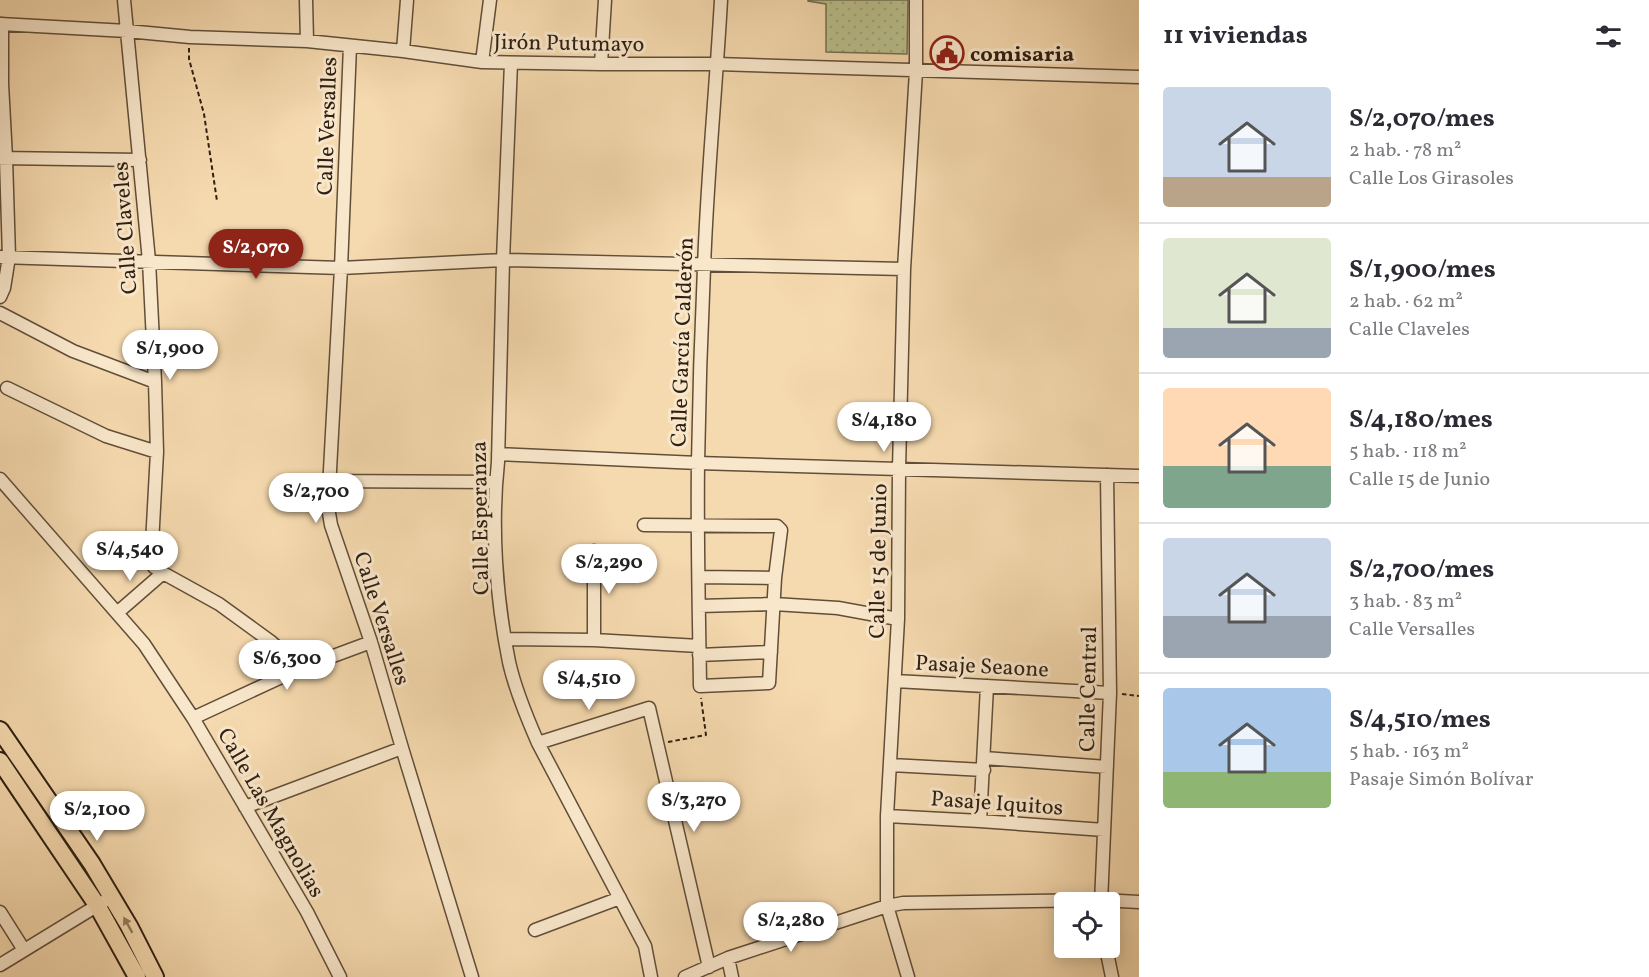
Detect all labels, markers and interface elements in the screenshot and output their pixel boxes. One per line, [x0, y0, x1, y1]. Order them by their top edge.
text: 11 viviendas [1163, 18, 1308, 54]
icon: filters [1592, 20, 1625, 53]
street label: Jirón Putumayo [493, 28, 645, 61]
public building icon: comisaria [929, 35, 965, 71]
place label: comisaria [970, 40, 1074, 71]
street label: Calle Versalles [311, 56, 346, 196]
text: S/2,070/mes [1349, 101, 1495, 137]
icon: home [1211, 111, 1283, 183]
text: 2 hab. · 78 m² [1349, 137, 1461, 165]
street label: Calle Claveles [106, 161, 147, 295]
text: Calle Los Girasoles [1349, 165, 1514, 193]
pin: S/2,070 [201, 229, 311, 280]
text: S/2,070 [222, 234, 290, 262]
street label: Calle García Calderón [664, 237, 703, 448]
text: S/1,900/mes [1349, 252, 1496, 288]
icon: home [1211, 262, 1283, 334]
text: 2 hab. · 62 m² [1349, 288, 1463, 316]
text: Calle Claveles [1349, 316, 1470, 344]
pin: S/1,900 [115, 330, 225, 381]
text: S/1,900 [136, 335, 204, 363]
pin: S/4,180 [829, 402, 939, 453]
text: S/4,180/mes [1349, 402, 1493, 438]
text: S/4,180 [851, 407, 917, 435]
icon: home [1211, 412, 1283, 484]
text: 5 hab. · 118 m² [1349, 438, 1467, 466]
street label: Calle Esperanza [465, 441, 498, 595]
text: Calle 15 de Junio [1349, 466, 1490, 494]
pin: S/2,700 [261, 473, 371, 524]
text: S/2,700 [283, 478, 349, 506]
street label: Calle 15 de Junio [863, 483, 896, 639]
pin: S/4,540 [75, 531, 185, 582]
text: S/4,540 [96, 536, 164, 564]
pin: S/2,290 [554, 544, 664, 595]
street label: Calle Versalles [344, 548, 417, 690]
text: S/2,290 [575, 549, 643, 577]
text: S/2,700/mes [1349, 552, 1494, 588]
icon: home [1211, 562, 1283, 634]
text: 3 hab. · 83 m² [1349, 588, 1462, 616]
text: Calle Versalles [1349, 616, 1475, 644]
street label: Calle Central [1073, 626, 1106, 752]
pin: S/6,300 [232, 640, 342, 691]
text: S/6,300 [253, 645, 321, 673]
street label: Pasaje Seaone [914, 649, 1050, 686]
pin: S/4,510 [534, 660, 644, 711]
text: S/4,510 [557, 665, 621, 693]
text: S/4,510/mes [1349, 702, 1491, 738]
icon: home [1211, 712, 1283, 784]
street label: Calle Las Magnolias [209, 723, 331, 904]
text: 5 hab. · 163 m² [1349, 738, 1469, 766]
text: Pasaje Simón Bolívar [1349, 766, 1533, 794]
pin: S/3,270 [639, 782, 749, 833]
street label: Pasaje Iquitos [930, 784, 1064, 825]
text: S/3,270 [661, 787, 727, 815]
pin: S/2,100 [42, 791, 152, 842]
text: S/2,100 [64, 796, 130, 824]
map controls [1054, 892, 1120, 958]
button: locate [1054, 892, 1120, 958]
pin: S/2,280 [736, 902, 846, 953]
text: S/2,280 [757, 907, 825, 935]
one-way arrow [123, 916, 133, 933]

